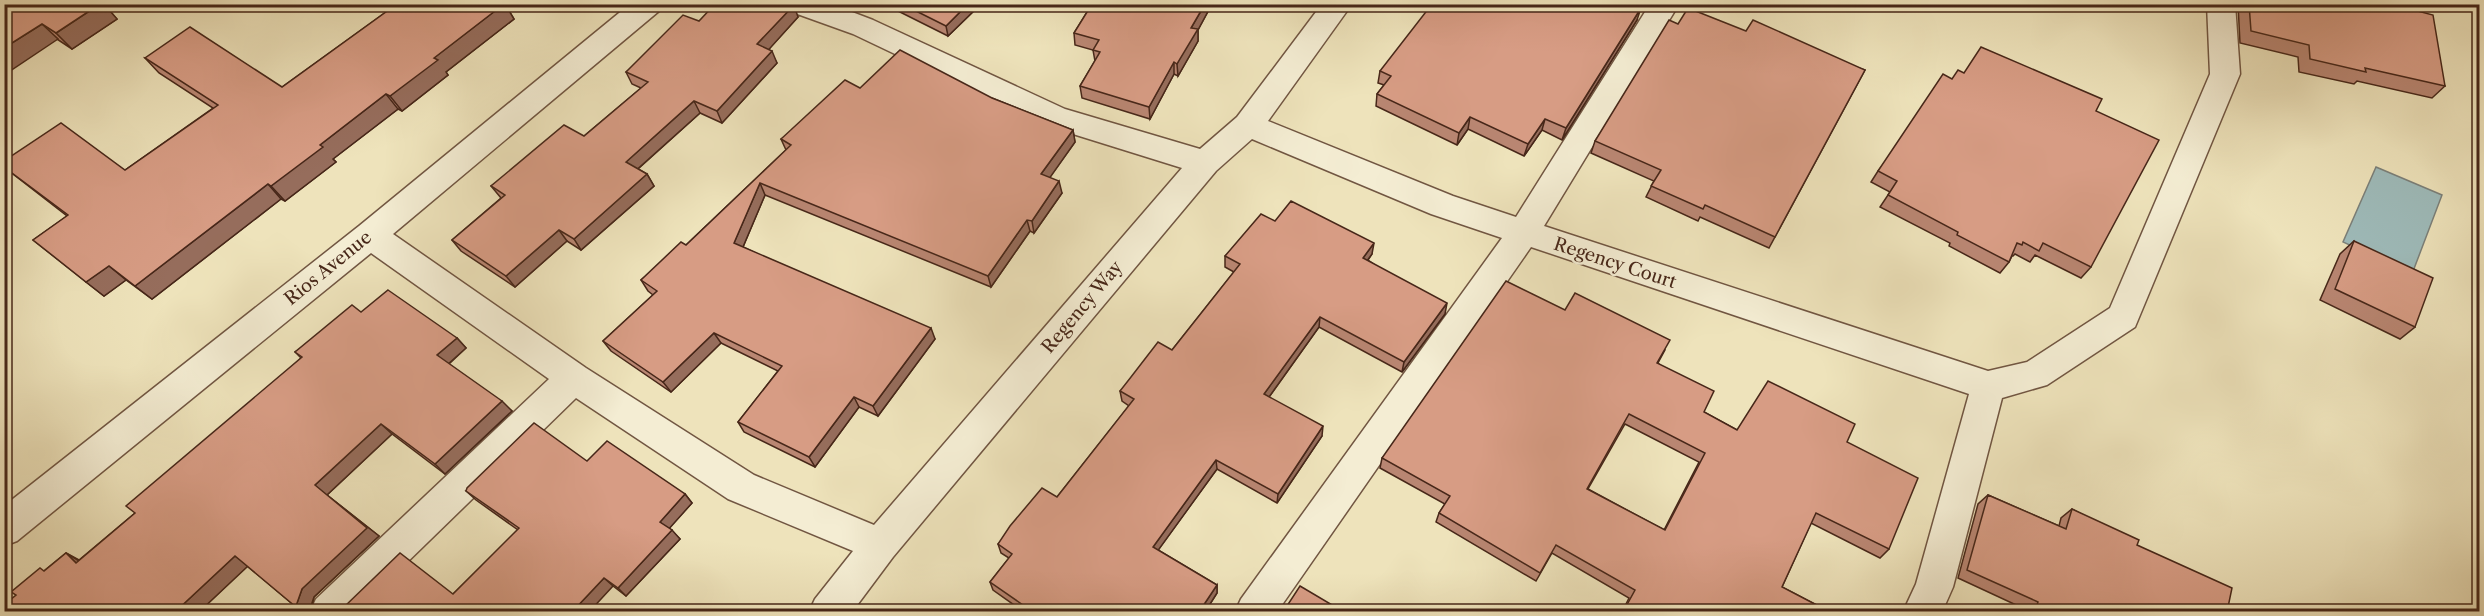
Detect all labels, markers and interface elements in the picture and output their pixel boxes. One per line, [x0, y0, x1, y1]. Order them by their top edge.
street label: Rios Avenue [280, 226, 376, 310]
street label: Regency Court [1551, 233, 1680, 293]
street label: Regency Way [1037, 256, 1128, 358]

